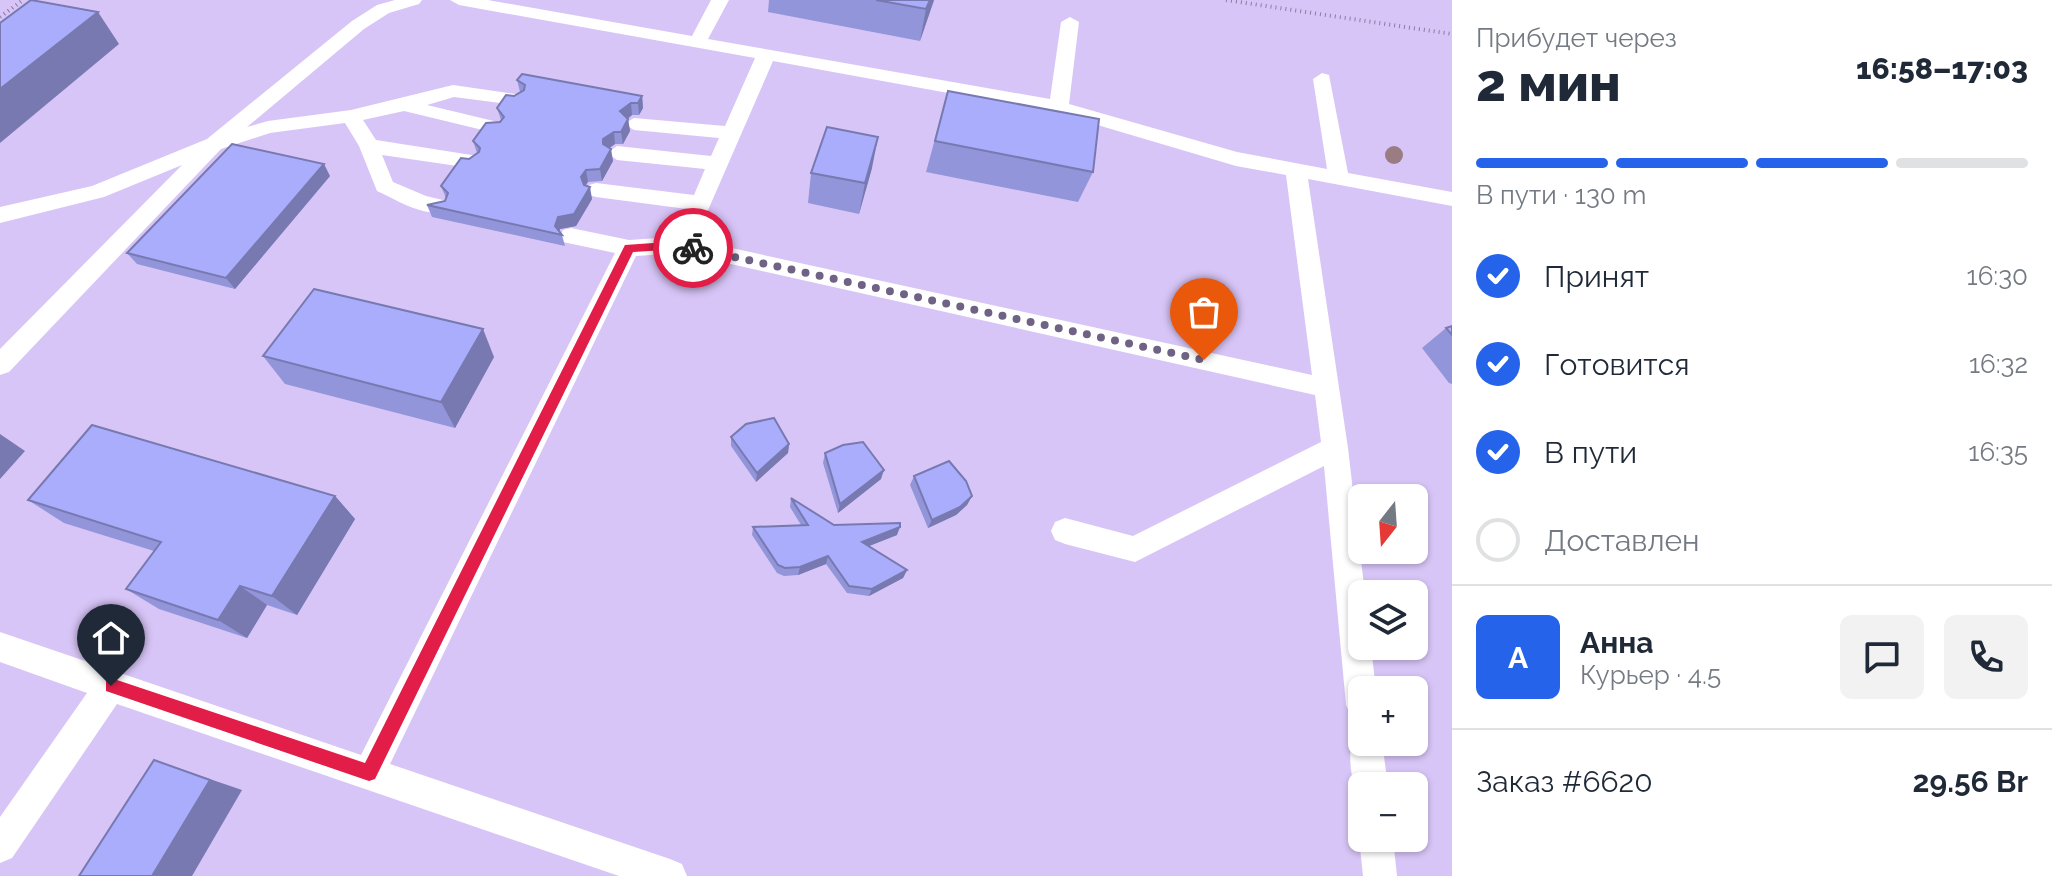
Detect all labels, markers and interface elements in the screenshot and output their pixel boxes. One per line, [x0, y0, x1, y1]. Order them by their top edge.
text: Прибудет через [1476, 23, 1677, 53]
text: 16:58–17:03 [1856, 51, 2028, 86]
text: 2 мин [1476, 52, 1621, 113]
text: В пути · 130 m [1476, 180, 1646, 210]
courier [653, 208, 733, 288]
icon: bike [671, 226, 715, 270]
icon: check [1476, 254, 1520, 298]
text: Принят [1544, 259, 1649, 294]
text: 16:30 [1967, 261, 2028, 291]
pin [1170, 278, 1238, 360]
icon: bag [1182, 290, 1226, 334]
icon: check [1476, 342, 1520, 386]
text: Готовится [1544, 347, 1690, 382]
text: 16:32 [1969, 349, 2028, 379]
icon: check [1476, 430, 1520, 474]
text: В пути [1544, 435, 1637, 470]
text: 16:35 [1968, 437, 2028, 467]
north arrow [1348, 484, 1428, 564]
map controls [1348, 484, 1428, 852]
text: Доставлен [1544, 523, 1700, 558]
button: layers [1348, 580, 1428, 660]
pin [77, 604, 145, 686]
button: chat [1840, 615, 1924, 699]
button: phone [1944, 615, 2028, 699]
icon: home [89, 616, 133, 660]
text: Анна [1580, 625, 1654, 660]
text: А [1508, 640, 1528, 675]
text: Курьер · 4.5 [1580, 660, 1721, 690]
button: + [1348, 676, 1428, 756]
text: Заказ #6620 [1476, 764, 1653, 799]
text: 29.56 Br [1913, 764, 2028, 799]
button: − [1348, 772, 1428, 852]

